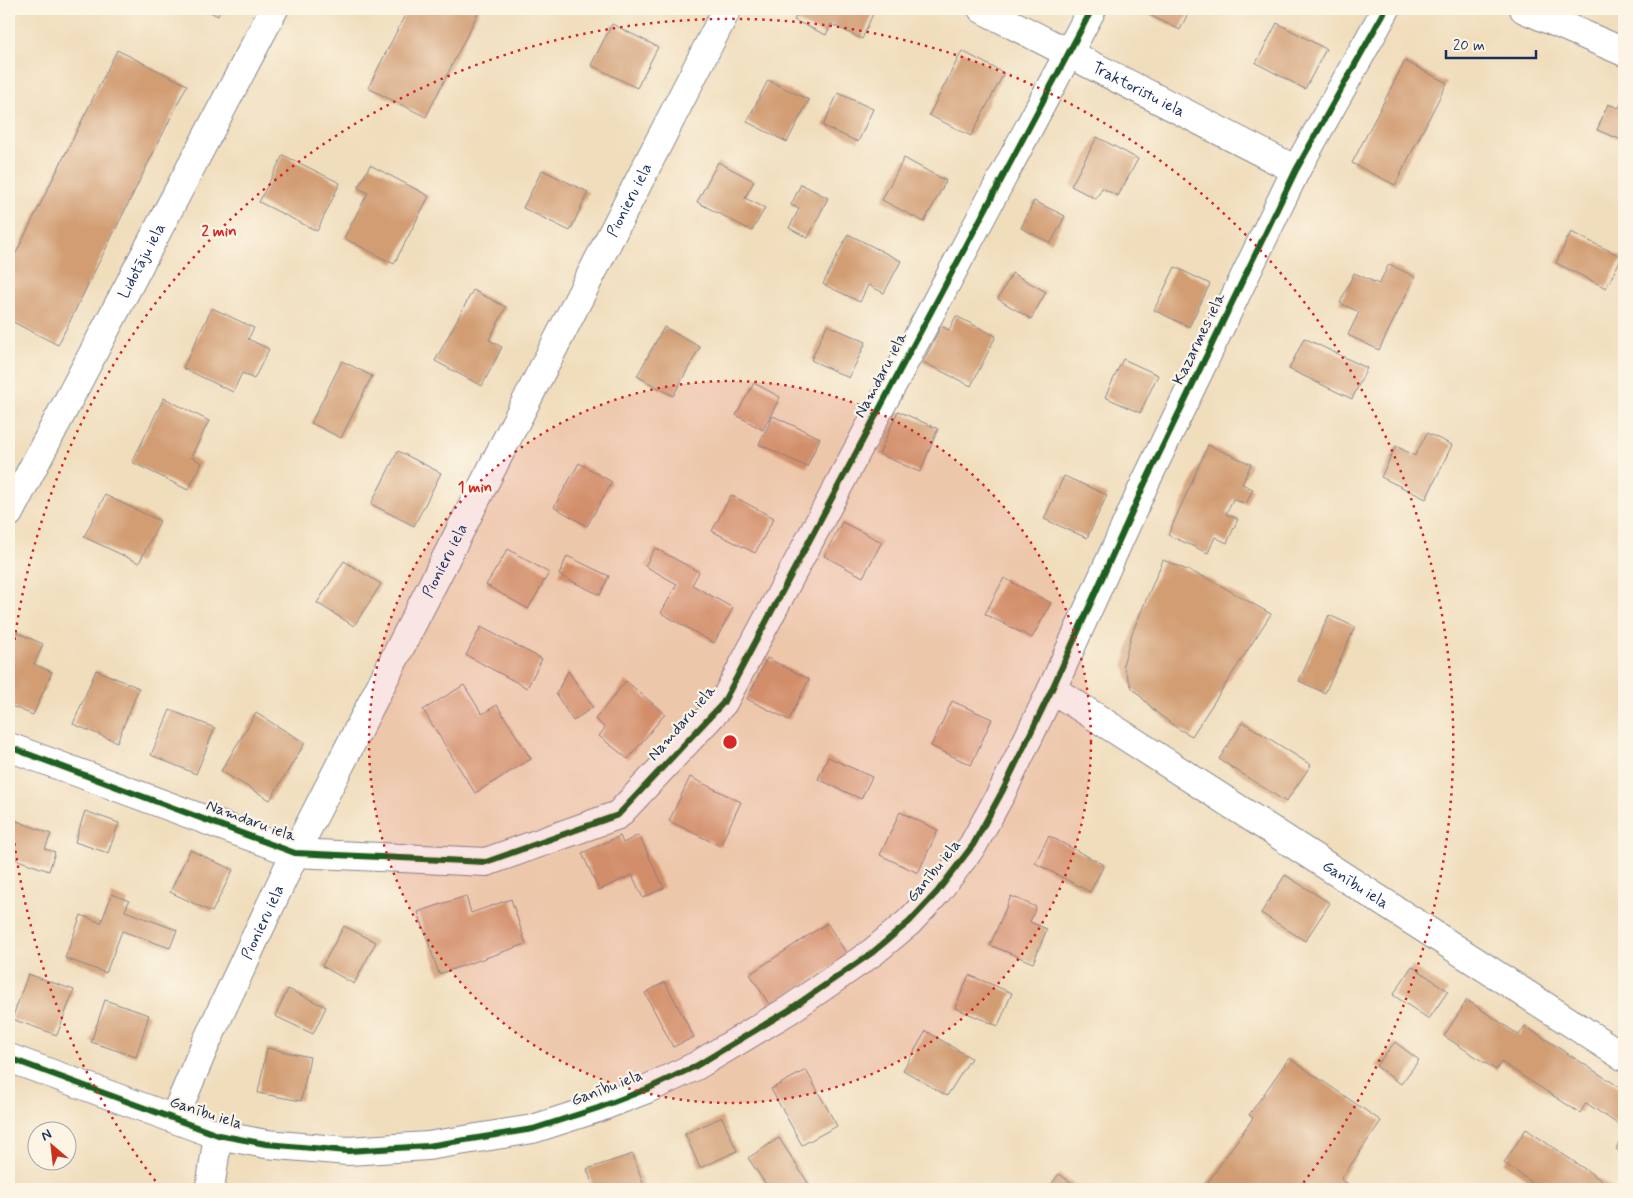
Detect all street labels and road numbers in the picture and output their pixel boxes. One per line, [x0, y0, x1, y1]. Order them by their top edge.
street label: Traktoristu iela [1089, 57, 1189, 122]
street label: Pionieru iela [602, 159, 657, 240]
street label: Lidotāju iela [113, 219, 170, 302]
street label: Kazarmes iela [1168, 289, 1230, 388]
street label: Namdaru iela [850, 328, 913, 422]
street label: Pionieru iela [417, 520, 472, 601]
street label: Namdaru iela [643, 680, 721, 765]
street label: Namdaru iela [203, 795, 299, 847]
street label: Ganību iela [902, 835, 966, 907]
street label: Ganību iela [1318, 855, 1393, 914]
street label: Pionieru iela [236, 881, 289, 963]
street label: Ganību iela [568, 1065, 646, 1111]
street label: Ganību iela [167, 1091, 245, 1135]

